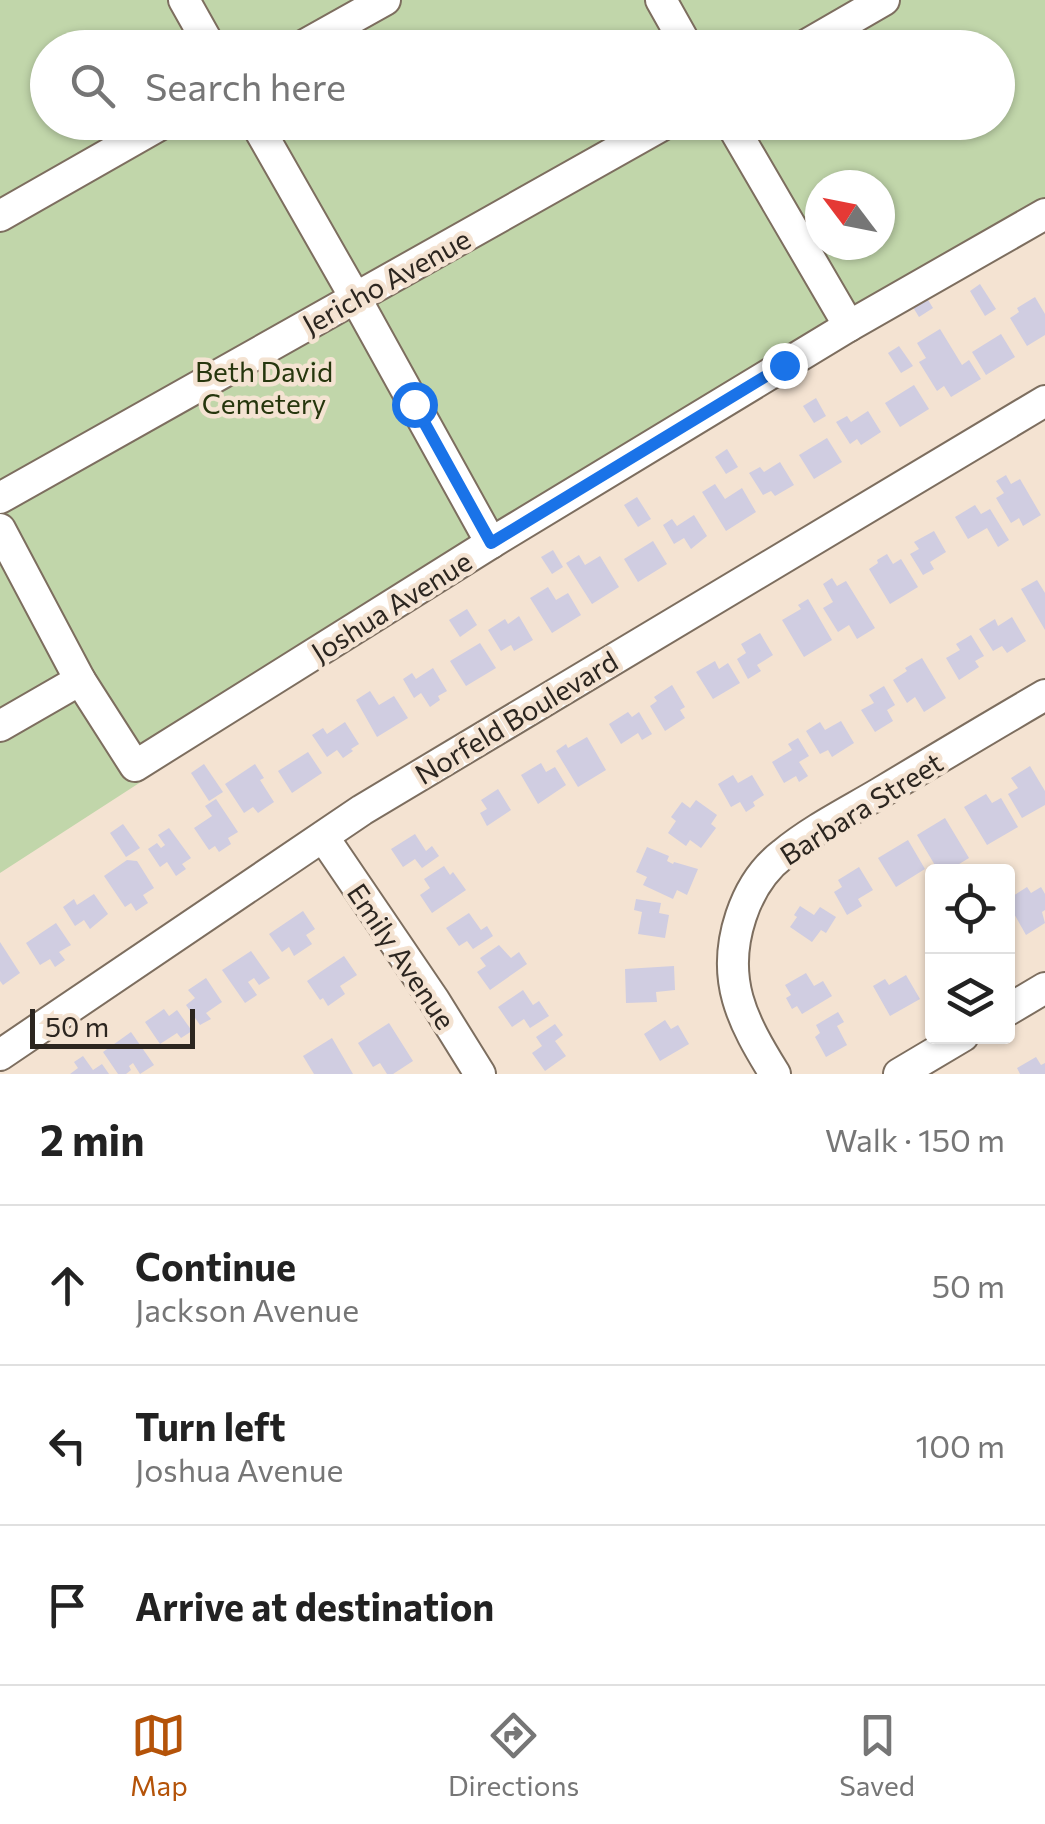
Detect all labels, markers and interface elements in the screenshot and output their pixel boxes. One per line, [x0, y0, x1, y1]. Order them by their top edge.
search box [30, 30, 1015, 140]
icon: search [65, 58, 120, 113]
text: Search here [145, 62, 346, 109]
north arrow [805, 170, 895, 260]
street label: Jericho Avenue [296, 221, 476, 341]
route end [762, 343, 808, 389]
park label: Beth David Cemetery [195, 354, 333, 420]
route start [392, 382, 438, 428]
street label: Joshua Avenue [305, 543, 477, 669]
street label: Norfeld Boulevard [409, 643, 623, 791]
street label: Barbara Street [773, 745, 949, 871]
map controls [925, 864, 1015, 1044]
button: locate [925, 864, 1015, 954]
street label: Emily Avenue [341, 877, 463, 1035]
button: layers [925, 954, 1015, 1044]
scale bar [30, 1004, 195, 1048]
text: 50 m [45, 1009, 109, 1043]
text: 2 min [40, 1113, 145, 1165]
text: Walk · 150 m [825, 1119, 1005, 1159]
text: Continue [135, 1242, 296, 1289]
icon: ahead [40, 1258, 95, 1313]
text: 50 m [932, 1265, 1005, 1305]
text: Jackson Avenue [135, 1289, 359, 1329]
text: Turn left [135, 1402, 286, 1449]
icon: left [40, 1418, 95, 1473]
text: 100 m [916, 1425, 1005, 1465]
text: Joshua Avenue [135, 1449, 343, 1489]
icon: arrive [40, 1578, 95, 1633]
text: Arrive at destination [135, 1582, 494, 1629]
tab: Map [130, 1708, 188, 1802]
tab: Directions [448, 1708, 579, 1802]
tab: Saved [839, 1708, 915, 1802]

